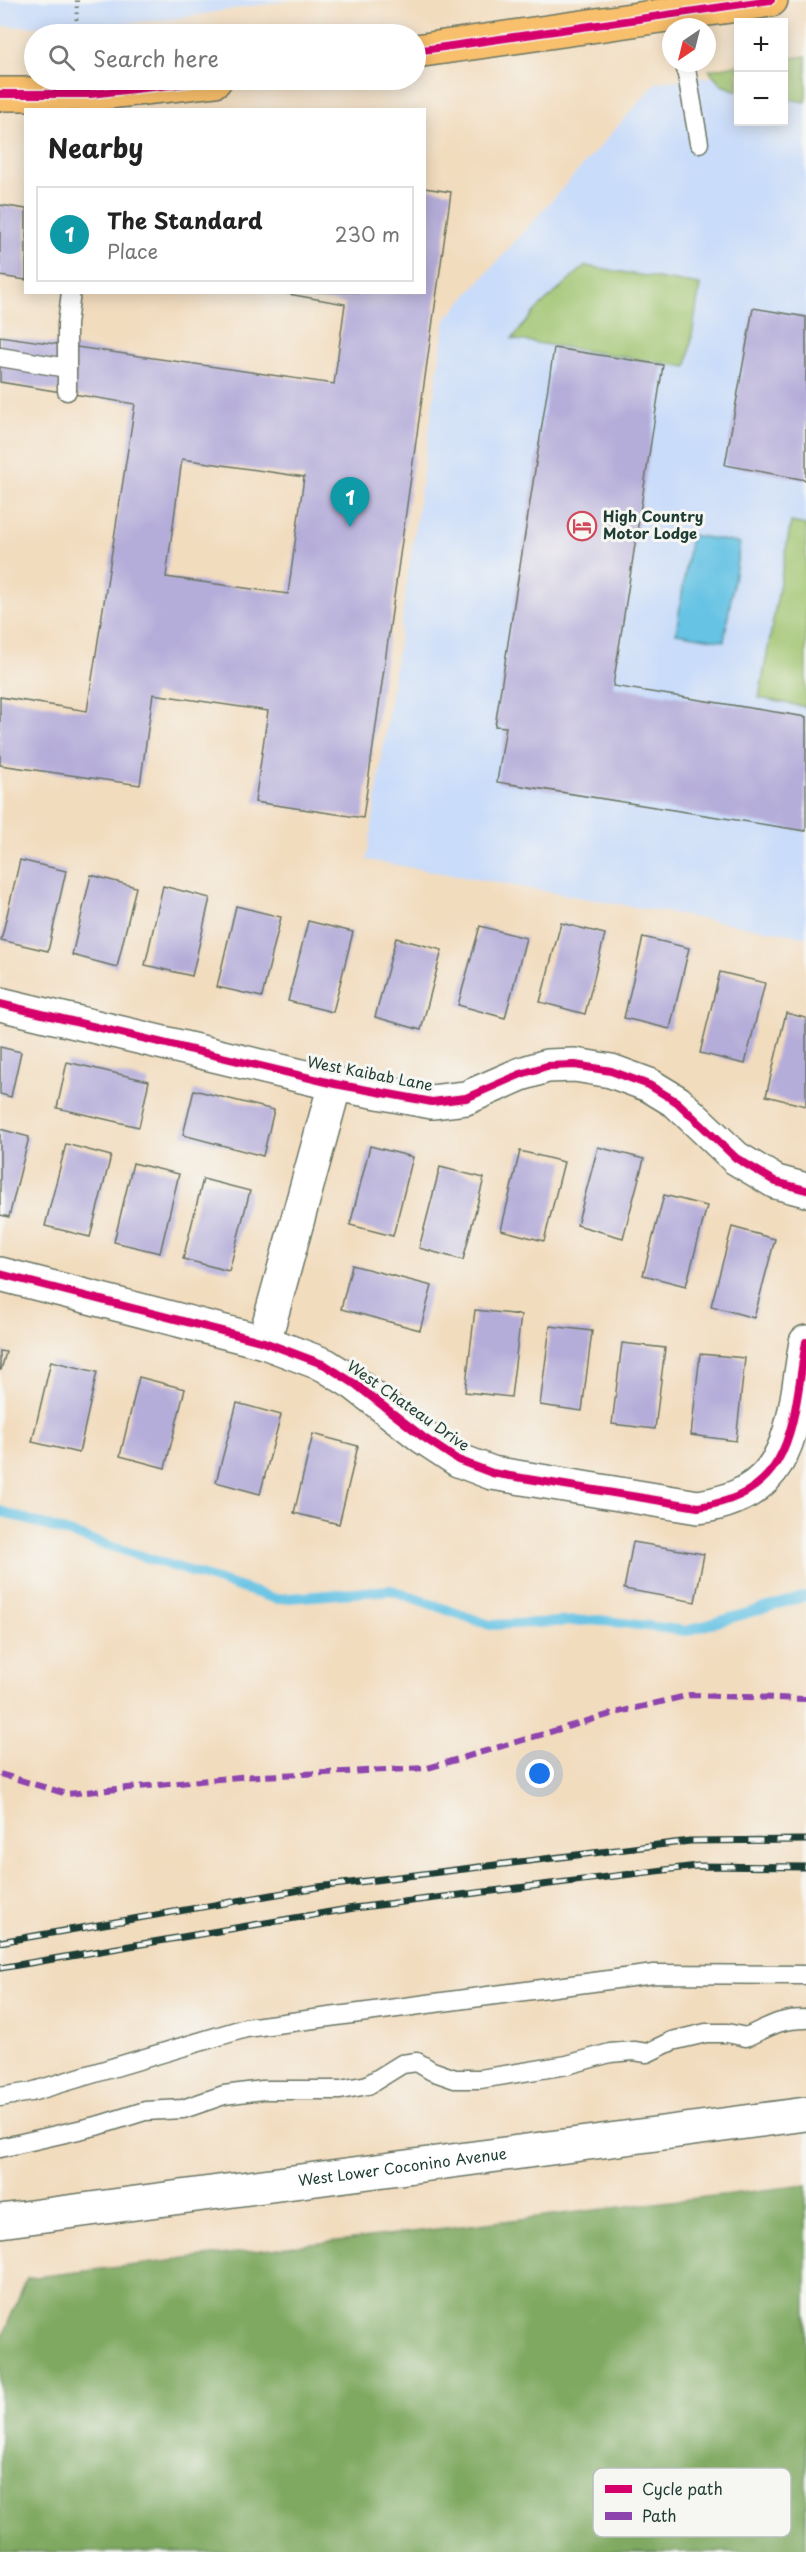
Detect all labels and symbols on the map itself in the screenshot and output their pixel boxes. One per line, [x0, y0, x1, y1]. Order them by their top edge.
north arrow [662, 18, 716, 72]
pin: 1 [330, 478, 370, 527]
place label: High Country Motor Lodge [603, 504, 704, 544]
hotel icon: High Country Motor Lodge [566, 510, 598, 542]
street label: West Kaibab Lane [305, 1049, 435, 1096]
street label: West Chateau Drive [343, 1354, 475, 1456]
your location [525, 1759, 554, 1788]
street label: West Lower Coconino Avenue [297, 2141, 508, 2191]
legend [593, 2468, 791, 2537]
text: Cycle path [642, 2476, 723, 2500]
text: Path [642, 2503, 677, 2527]

